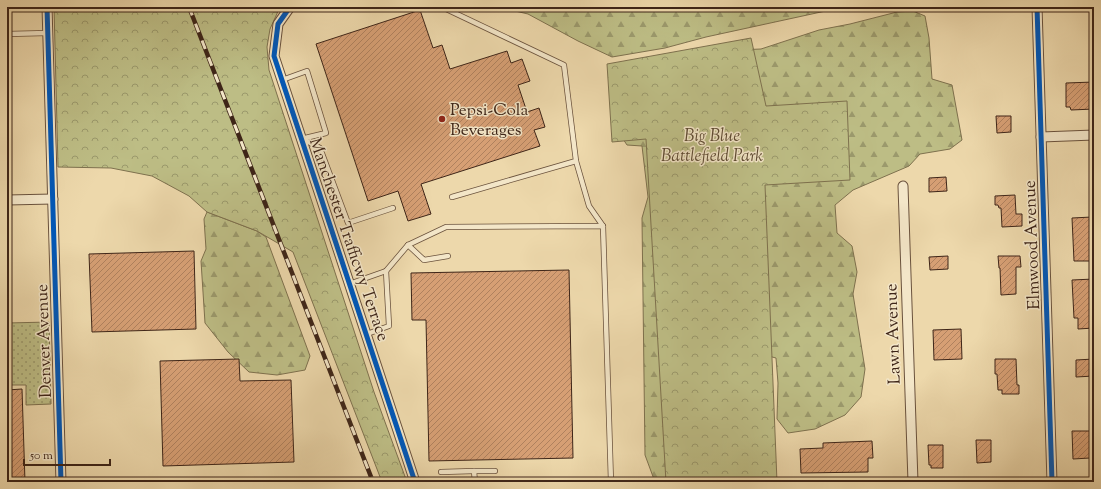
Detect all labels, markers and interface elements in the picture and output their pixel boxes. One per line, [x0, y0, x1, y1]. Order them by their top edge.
place label: Pepsi-Cola Beverages [450, 99, 528, 143]
marker: Pepsi-Cola Beverages [437, 114, 447, 124]
park label: Big Blue Battlefield Park [661, 125, 763, 169]
street label: Manchester Trafficwy Terrace [302, 135, 394, 345]
street label: Elmwood Avenue [1019, 180, 1047, 310]
street label: Denver Avenue [31, 283, 59, 398]
street label: Lawn Avenue [880, 283, 908, 385]
scale bar [24, 441, 110, 467]
text: 50 m [29, 447, 53, 465]

